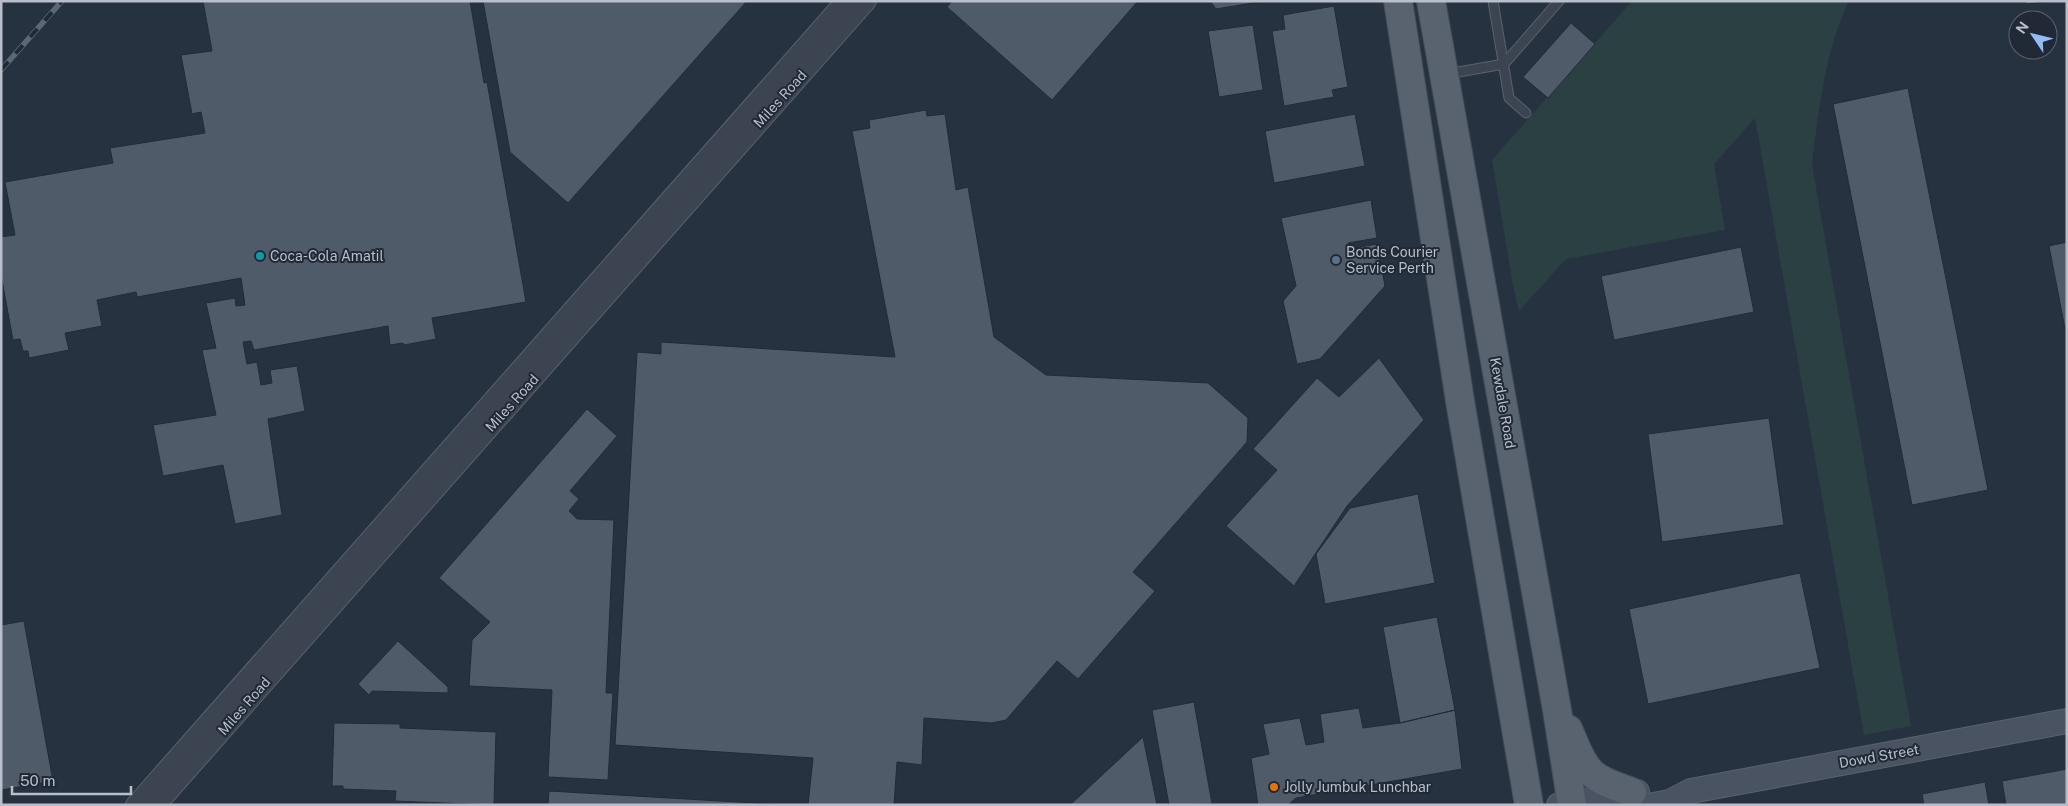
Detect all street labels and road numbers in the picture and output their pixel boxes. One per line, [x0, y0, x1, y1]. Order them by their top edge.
street label: Miles Road [750, 67, 810, 131]
street label: Kewdale Road [1487, 356, 1519, 450]
street label: Miles Road [482, 371, 542, 435]
street label: Miles Road [215, 674, 273, 738]
street label: Dowd Street [1838, 741, 1920, 771]

